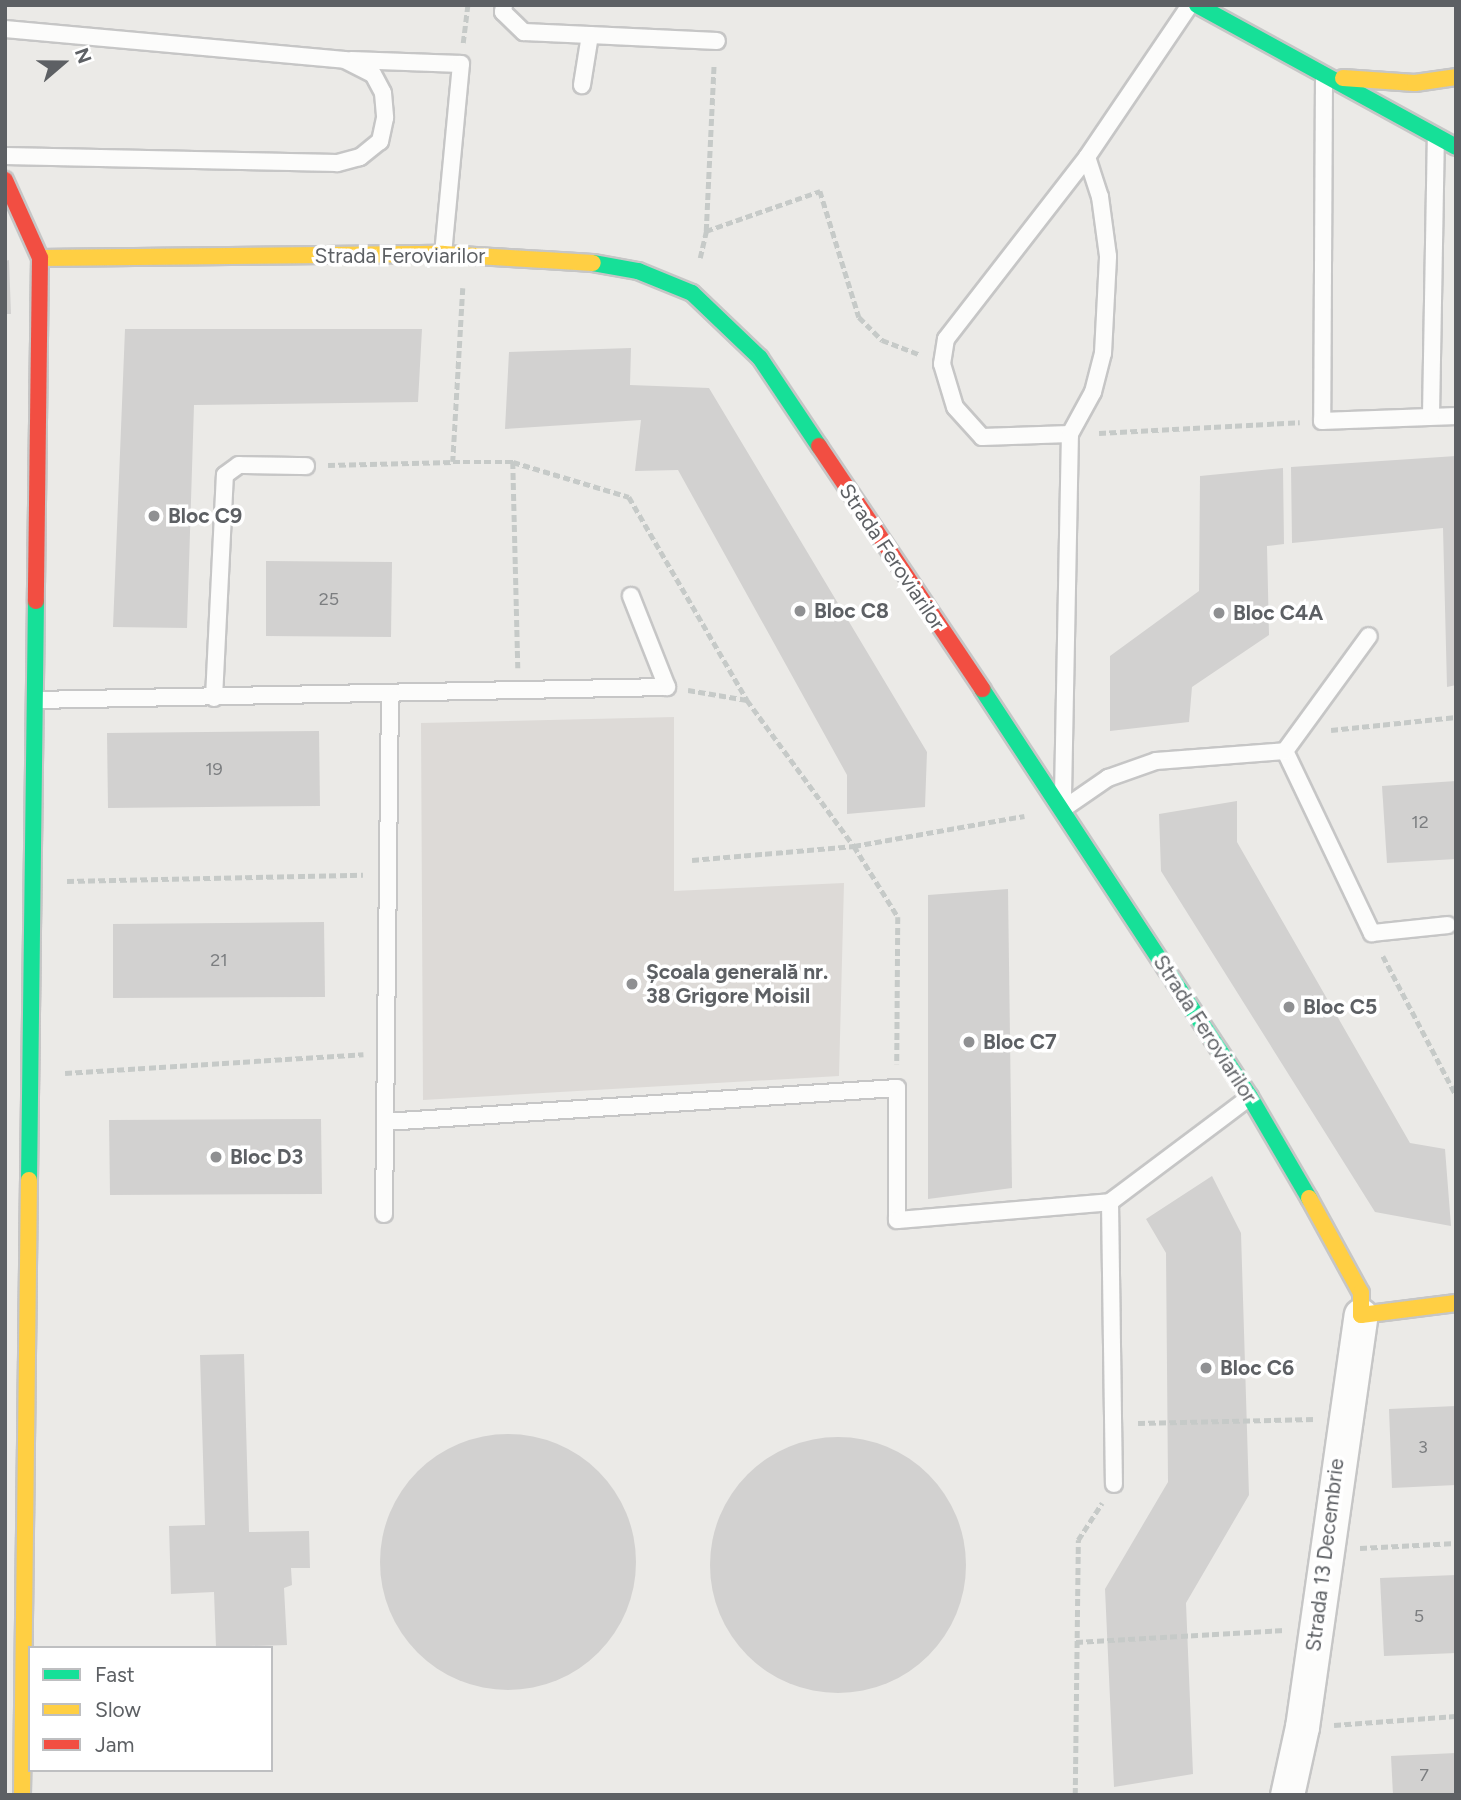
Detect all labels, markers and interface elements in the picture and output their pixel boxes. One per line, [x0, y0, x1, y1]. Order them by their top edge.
north arrow [28, 28, 98, 98]
text: N [70, 45, 97, 66]
street label: Strada Feroviarilor [315, 243, 485, 269]
street label: Strada Feroviarilor [834, 479, 950, 635]
place label: Bloc C9 [168, 503, 242, 529]
marker: Bloc C9 [146, 508, 162, 524]
house number: 25 [319, 588, 339, 610]
place label: Bloc C8 [814, 598, 889, 624]
place label: Bloc C4A [1233, 600, 1323, 626]
marker: Bloc C8 [792, 603, 808, 619]
marker: Bloc C4A [1211, 605, 1227, 621]
house number: 19 [205, 758, 223, 780]
house number: 12 [1411, 811, 1429, 833]
house number: 21 [210, 949, 228, 971]
street label: Strada Feroviarilor [1148, 950, 1262, 1108]
place label: Școala generală nr. 38 Grigore Moisil [646, 959, 828, 1009]
marker: Școala generală nr. 38 Grigore Moisil [624, 976, 640, 992]
place label: Bloc C5 [1303, 994, 1377, 1020]
marker: Bloc C5 [1281, 999, 1297, 1015]
place label: Bloc C7 [983, 1029, 1057, 1055]
marker: Bloc C7 [961, 1034, 977, 1050]
place label: Bloc D3 [230, 1144, 303, 1170]
marker: Bloc D3 [208, 1149, 224, 1165]
place label: Bloc C6 [1220, 1355, 1294, 1381]
marker: Bloc C6 [1198, 1360, 1214, 1376]
house number: 3 [1418, 1436, 1428, 1458]
street label: Strada 13 Decembrie [1301, 1457, 1349, 1653]
house number: 5 [1414, 1605, 1424, 1627]
legend [28, 1646, 273, 1772]
text: Fast [95, 1662, 135, 1687]
text: Slow [95, 1697, 141, 1722]
text: Jam [95, 1732, 134, 1757]
house number: 7 [1419, 1764, 1429, 1786]

